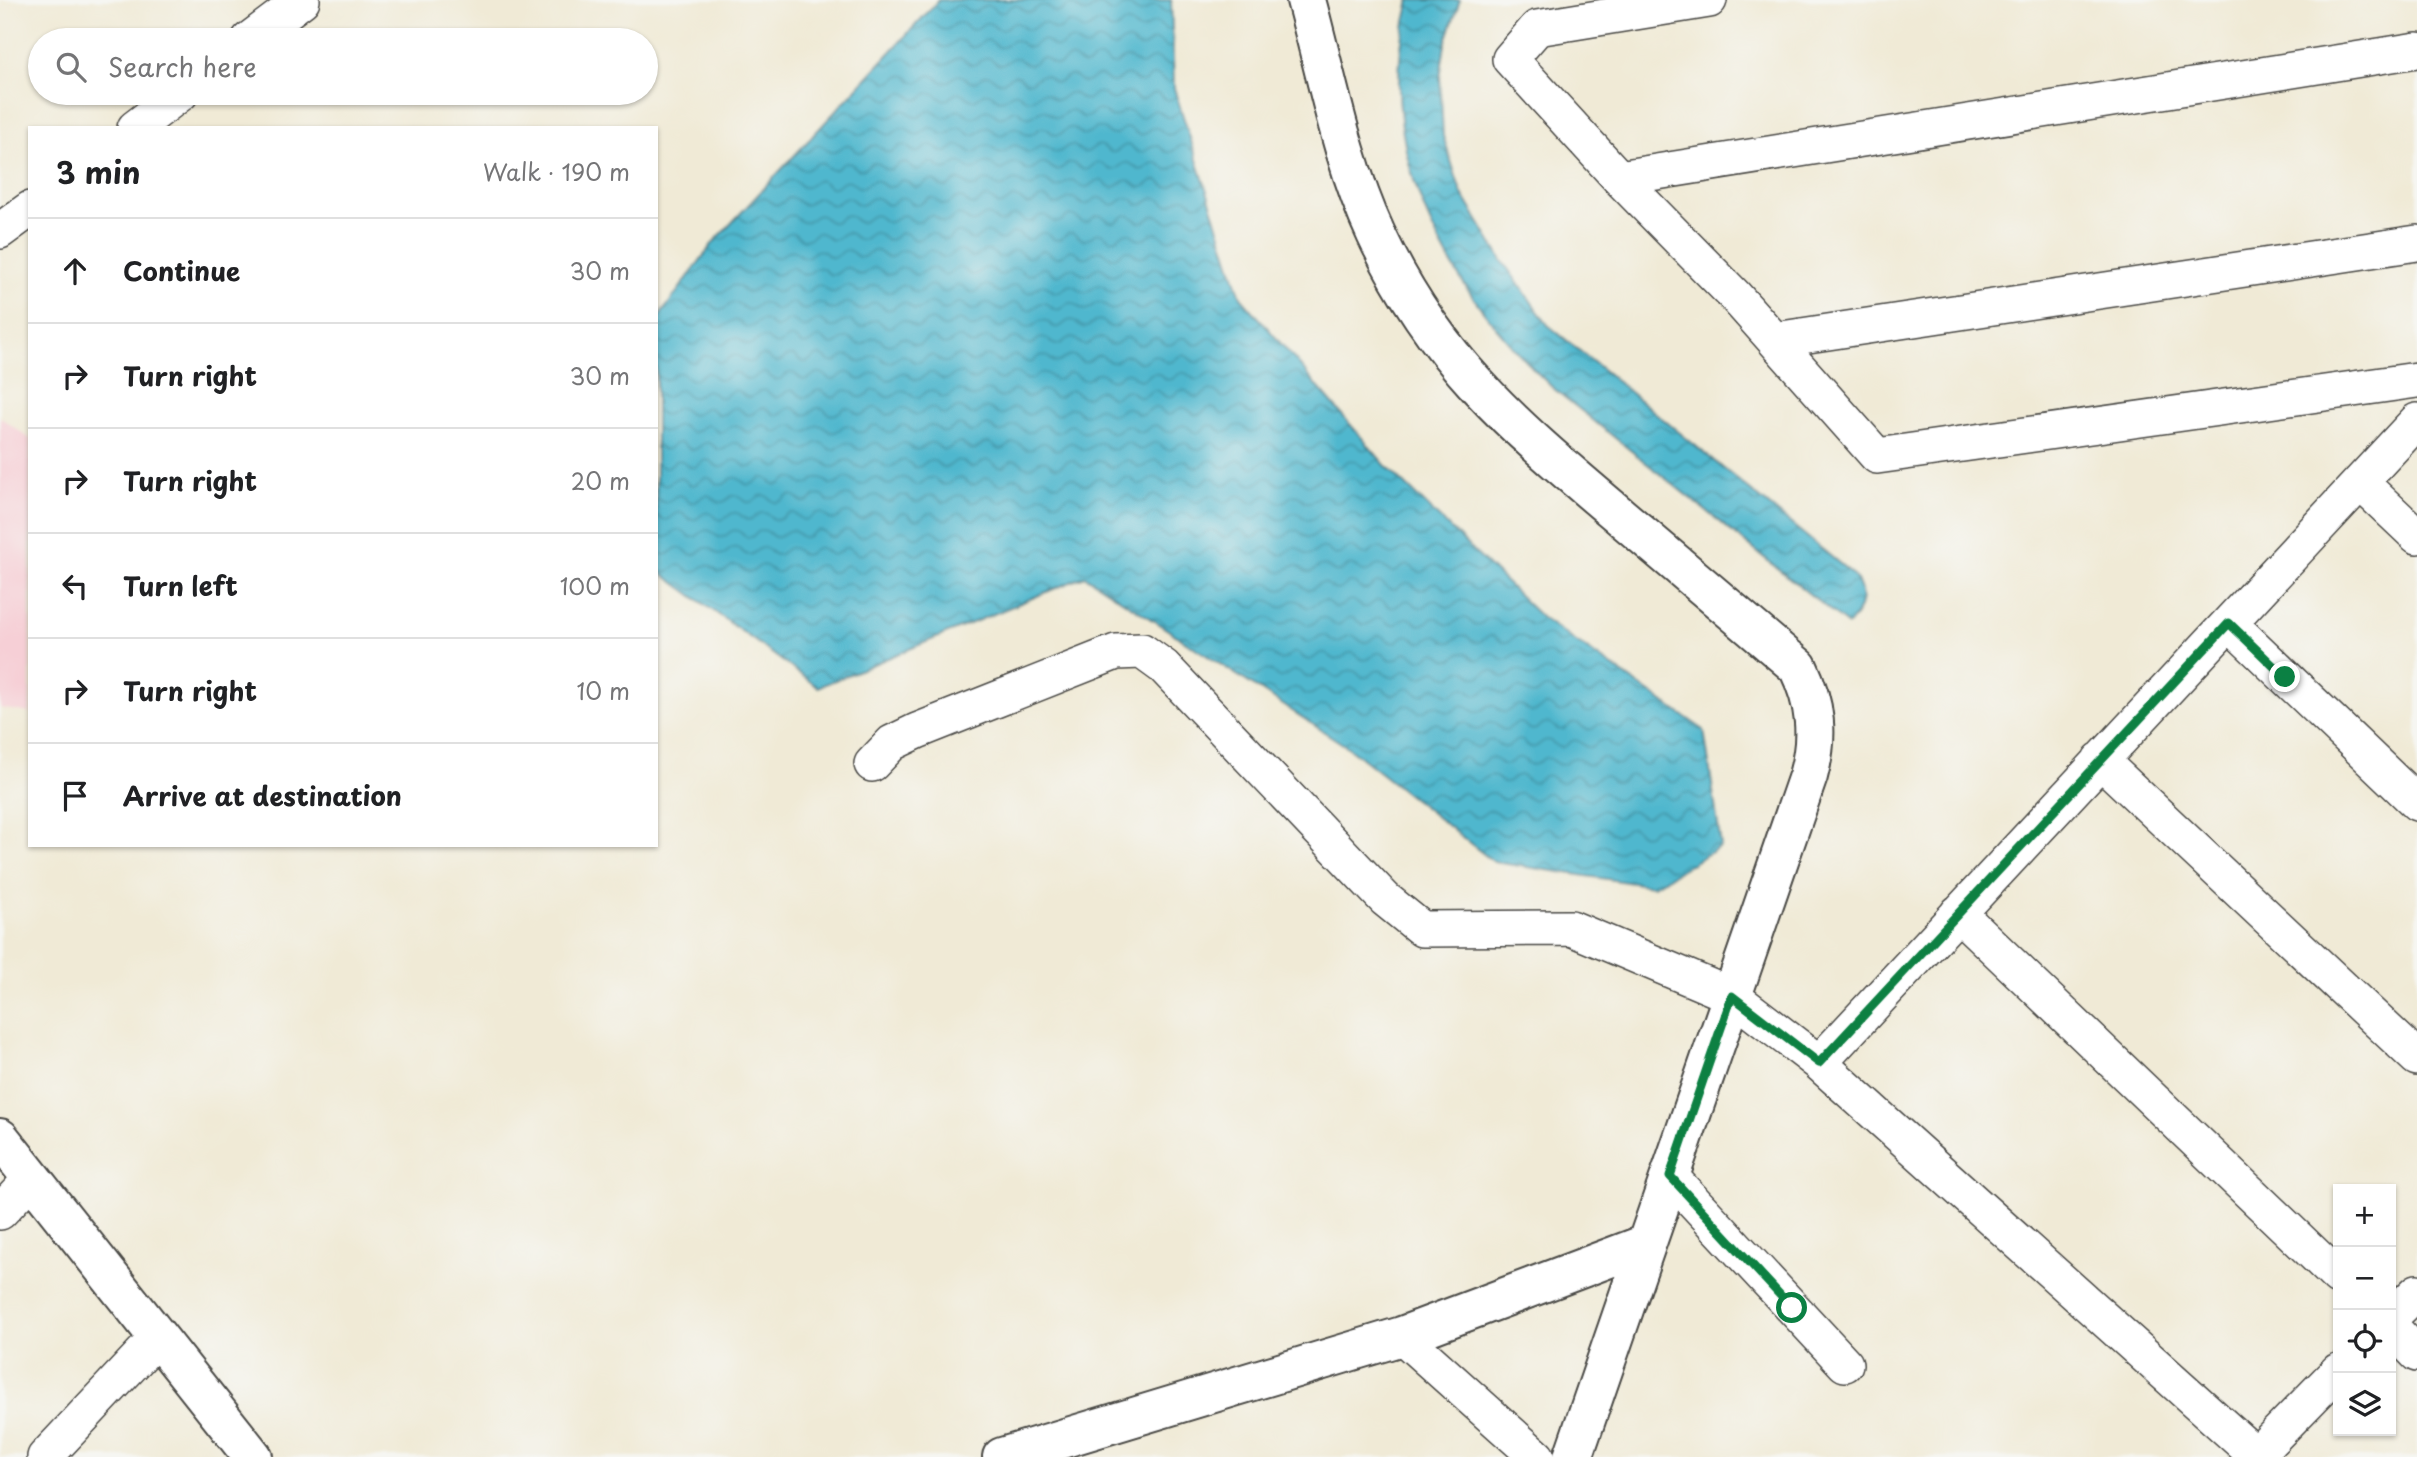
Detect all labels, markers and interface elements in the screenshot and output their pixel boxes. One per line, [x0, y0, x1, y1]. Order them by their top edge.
search box [28, 28, 658, 105]
text: Search here [108, 47, 257, 86]
icon: search [52, 48, 90, 86]
text: 3 min [56, 149, 141, 194]
text: Walk · 190 m [483, 154, 630, 189]
text: Continue [123, 251, 240, 290]
icon: ahead [56, 252, 94, 290]
text: 30 m [569, 253, 630, 288]
text: Turn right [123, 356, 257, 395]
icon: right [56, 357, 94, 395]
text: 30 m [569, 358, 630, 393]
text: Turn right [123, 461, 257, 500]
icon: right [56, 462, 94, 500]
text: 20 m [571, 463, 630, 498]
text: Turn left [123, 566, 238, 605]
icon: left [56, 567, 94, 605]
text: 100 m [560, 568, 630, 603]
route end [2269, 661, 2300, 692]
text: Turn right [123, 671, 257, 710]
icon: right [56, 672, 94, 710]
text: 10 m [576, 673, 630, 708]
text: Arrive at destination [123, 776, 402, 815]
icon: arrive [56, 777, 94, 815]
map controls [2333, 1184, 2396, 1436]
button: + [2333, 1184, 2396, 1247]
button: − [2333, 1247, 2396, 1310]
route start [1776, 1292, 1807, 1323]
button: locate [2333, 1310, 2396, 1373]
button: layers [2333, 1373, 2396, 1436]

